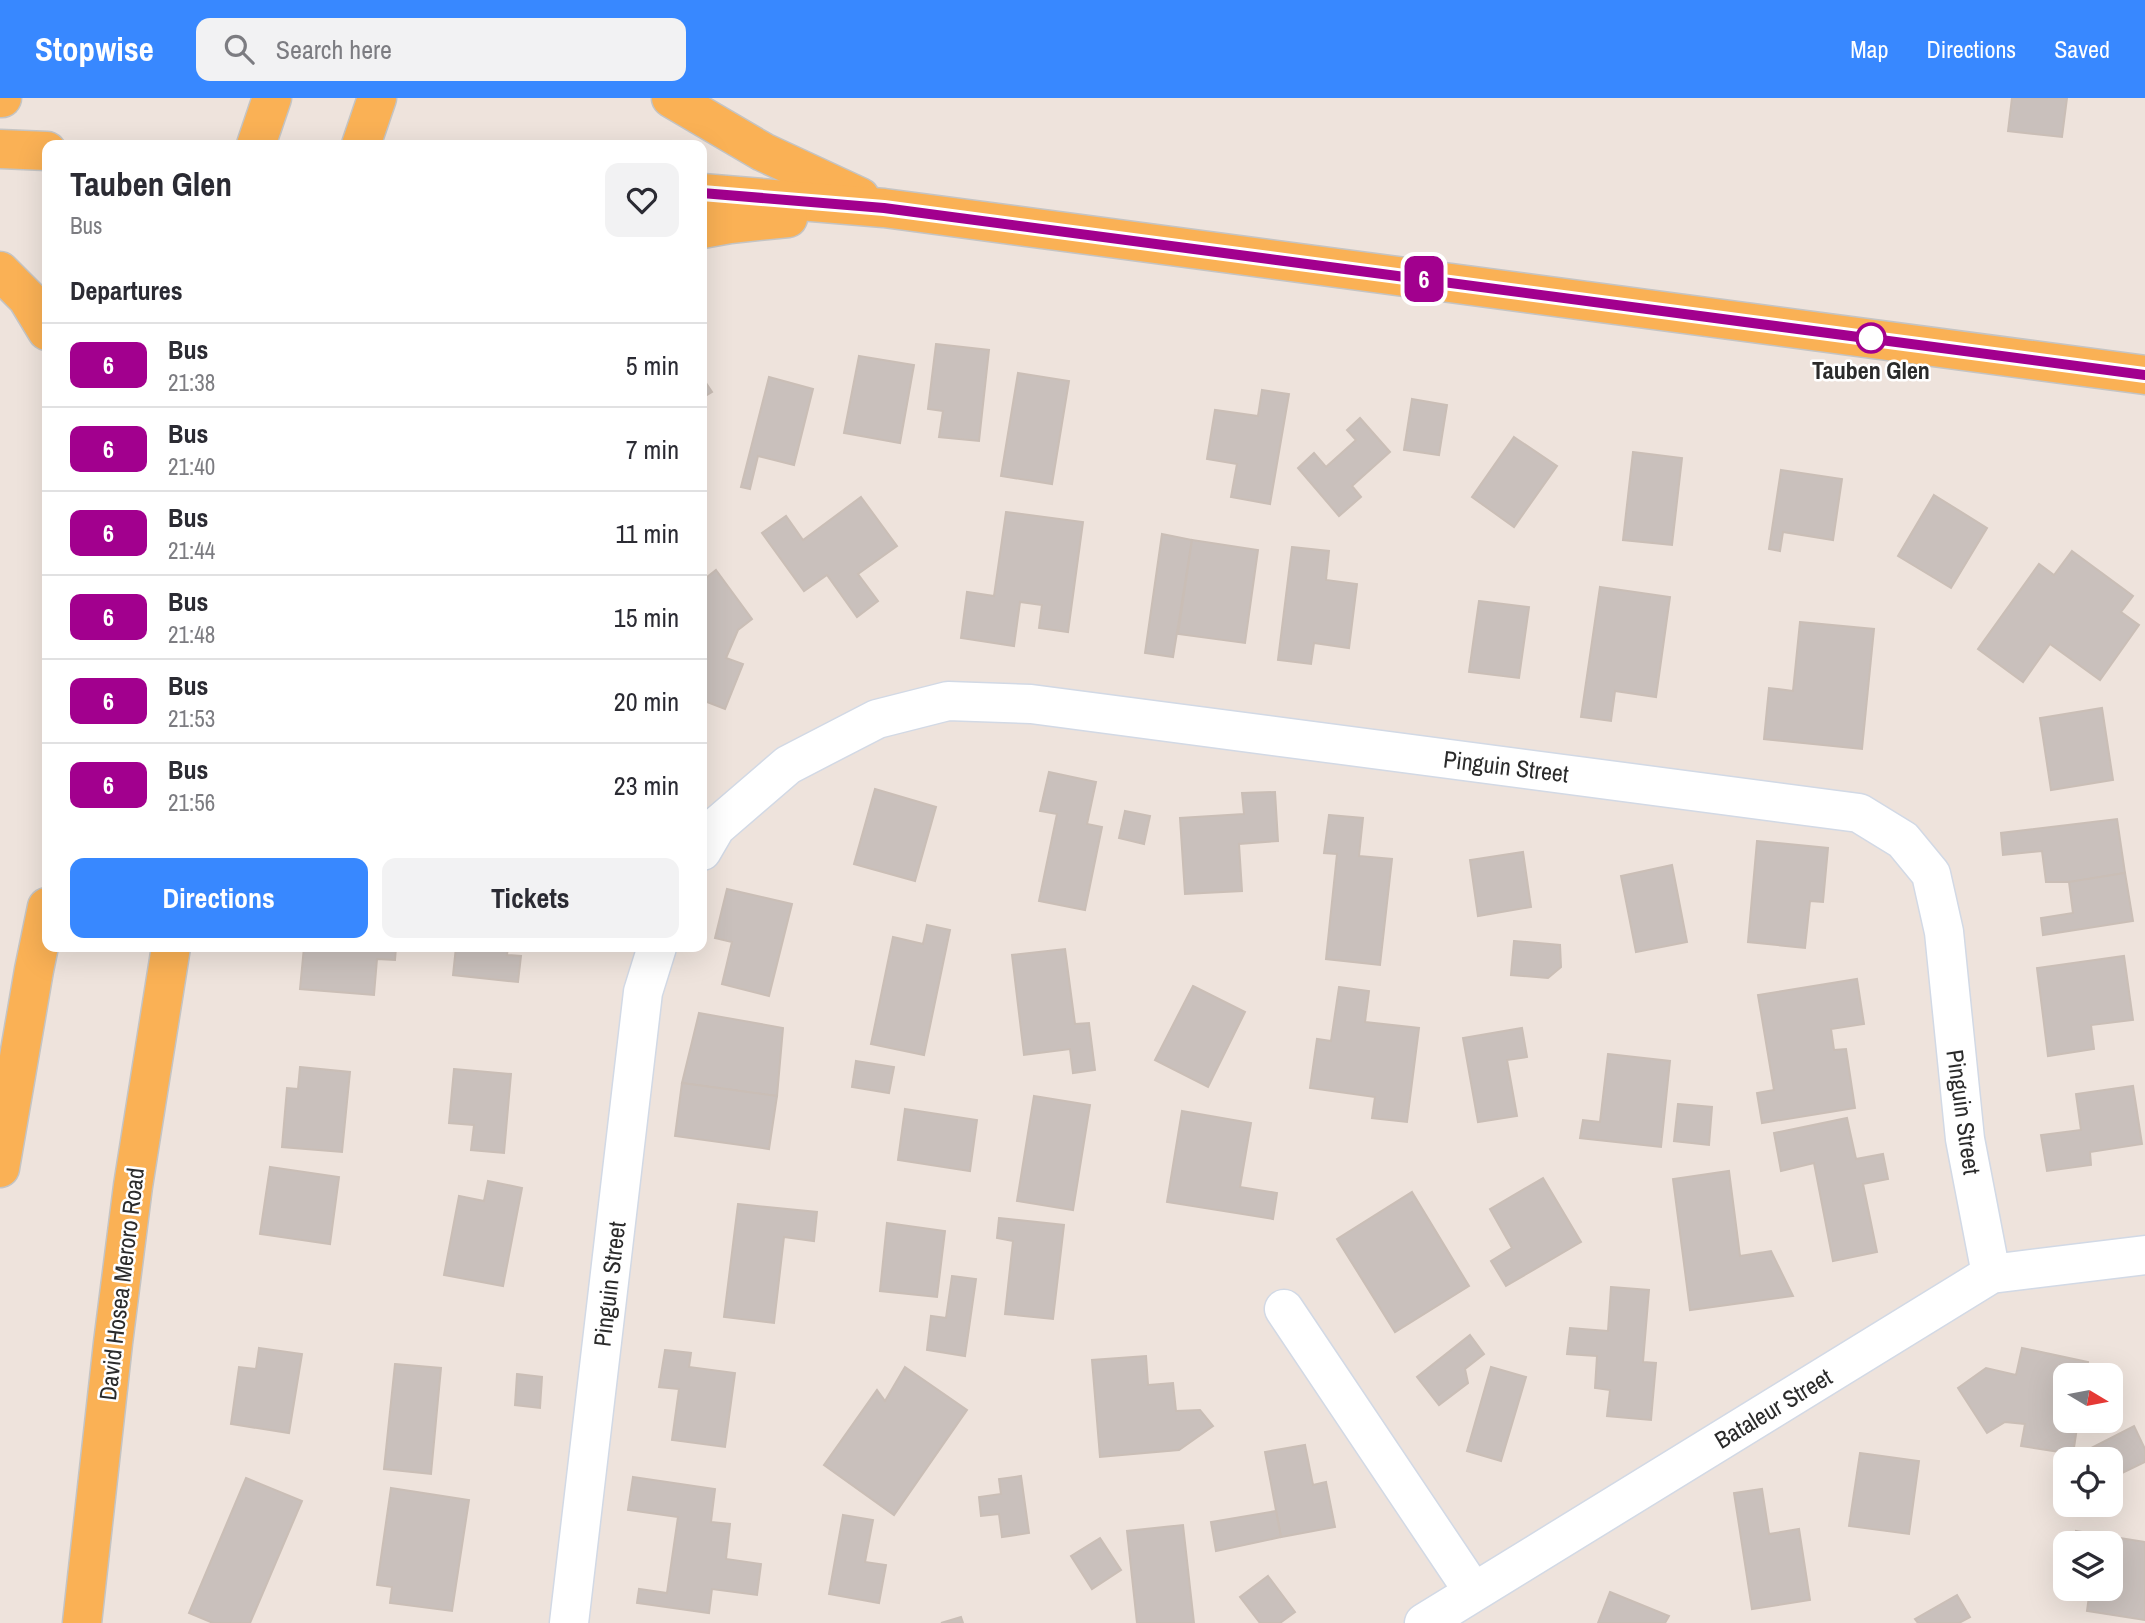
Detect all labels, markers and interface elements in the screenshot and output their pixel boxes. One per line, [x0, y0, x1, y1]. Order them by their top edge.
search box [196, 18, 686, 81]
text: Stopwise [35, 27, 154, 71]
icon: search [220, 30, 258, 68]
text: Search here [276, 32, 392, 67]
text: Map [1850, 33, 1888, 65]
text: Directions [1926, 33, 2016, 65]
text: Saved [2054, 33, 2110, 65]
text: Tauben Glen [70, 162, 232, 206]
button: heart [605, 163, 679, 237]
text: Bus [70, 210, 103, 241]
line badge: 6 [1401, 256, 1447, 302]
text: 6 [1419, 263, 1429, 295]
text: Departures [70, 273, 183, 308]
marker: Tauben Glen [1856, 323, 1886, 353]
text: Bus [168, 332, 208, 367]
text: 5 min [626, 348, 679, 383]
text: 6 [103, 349, 114, 381]
place label: Tauben Glen [1812, 354, 1930, 386]
text: 21:38 [168, 367, 215, 398]
text: Bus [168, 416, 208, 451]
text: 7 min [626, 432, 679, 467]
text: 6 [103, 433, 114, 465]
text: 21:40 [168, 451, 215, 482]
text: Bus [168, 500, 208, 535]
text: 11 min [615, 516, 679, 551]
text: 6 [103, 517, 114, 549]
text: 21:44 [168, 535, 215, 566]
text: Bus [168, 584, 208, 619]
text: 15 min [614, 600, 679, 635]
text: 6 [103, 601, 114, 633]
text: 21:48 [168, 619, 215, 650]
text: Bus [168, 668, 208, 703]
text: 20 min [614, 684, 679, 719]
text: 6 [103, 685, 114, 717]
text: 21:53 [168, 703, 215, 734]
street label: Pinguin Street [1442, 742, 1571, 790]
text: Bus [168, 752, 208, 787]
text: 23 min [614, 768, 679, 803]
text: 6 [103, 769, 114, 801]
text: 21:56 [168, 787, 215, 818]
button: Directions [70, 858, 368, 938]
button: Tickets [382, 858, 679, 938]
street label: Pinguin Street [1939, 1047, 1989, 1177]
street label: David Hosea Meroro Road [91, 1166, 151, 1402]
street label: Pinguin Street [585, 1219, 633, 1348]
street label: Bataleur Street [1708, 1360, 1838, 1456]
north arrow [2053, 1363, 2123, 1433]
map controls [2053, 1363, 2123, 1601]
button: locate [2053, 1447, 2123, 1517]
button: layers [2053, 1531, 2123, 1601]

